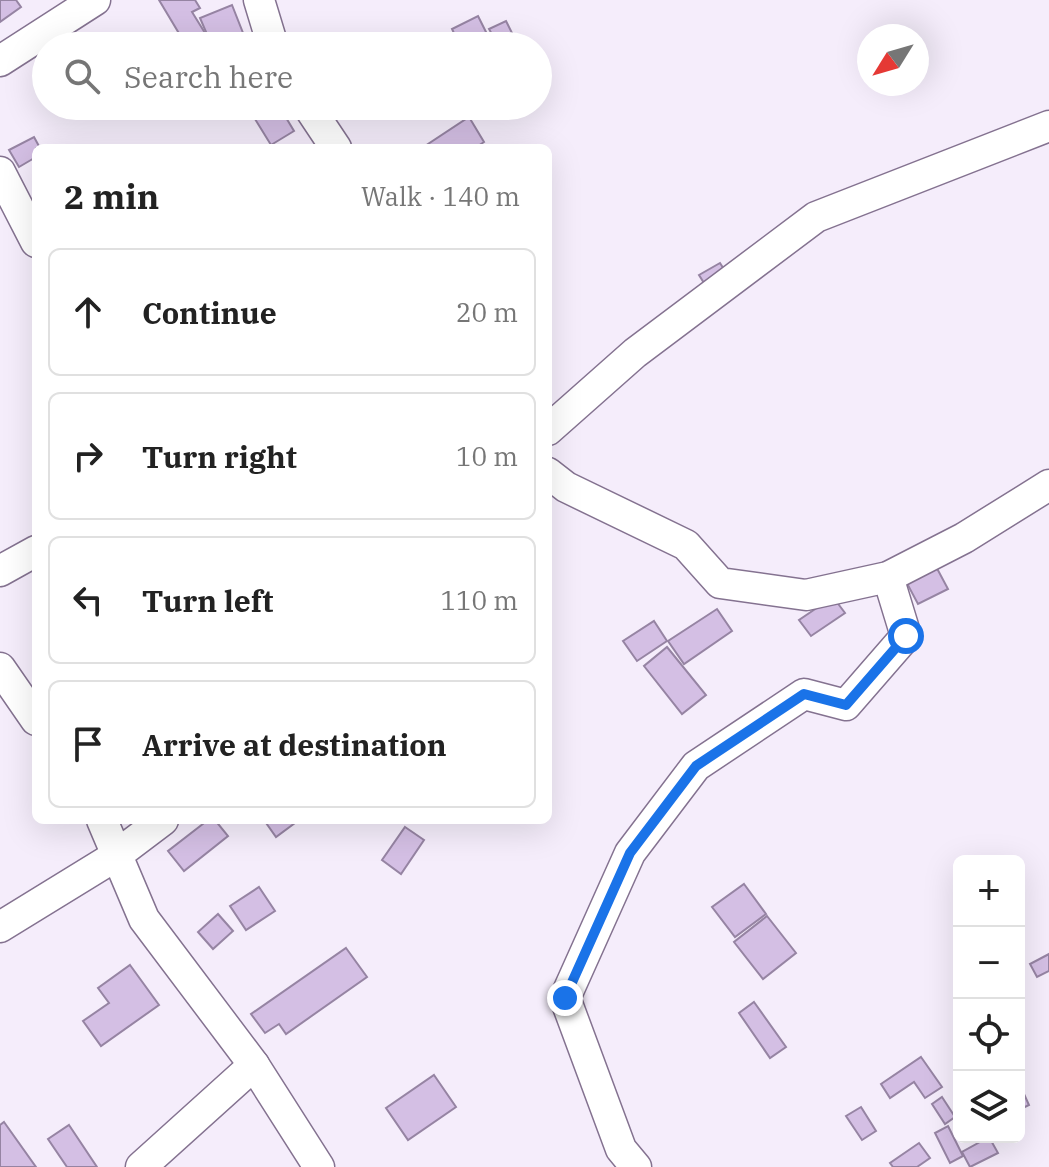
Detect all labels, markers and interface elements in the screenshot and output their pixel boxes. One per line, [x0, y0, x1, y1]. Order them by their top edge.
north arrow [857, 24, 929, 96]
search box [32, 32, 552, 120]
icon: search [60, 54, 104, 98]
text: Search here [124, 57, 293, 96]
text: 2 min [64, 174, 159, 218]
text: Walk · 140 m [361, 179, 520, 213]
icon: ahead [66, 290, 110, 334]
text: Continue [142, 293, 277, 332]
text: 20 m [456, 295, 518, 329]
icon: right [66, 434, 110, 478]
text: Turn right [142, 437, 297, 476]
text: 10 m [456, 439, 518, 473]
icon: left [66, 578, 110, 622]
text: Turn left [142, 581, 274, 620]
text: 110 m [440, 583, 518, 617]
route start [888, 618, 924, 654]
icon: arrive [66, 722, 110, 766]
text: Arrive at destination [142, 725, 447, 764]
map controls [953, 855, 1025, 1143]
button: + [953, 855, 1025, 927]
button: − [953, 927, 1025, 999]
route end [547, 980, 583, 1016]
button: locate [953, 999, 1025, 1071]
button: layers [953, 1071, 1025, 1143]

